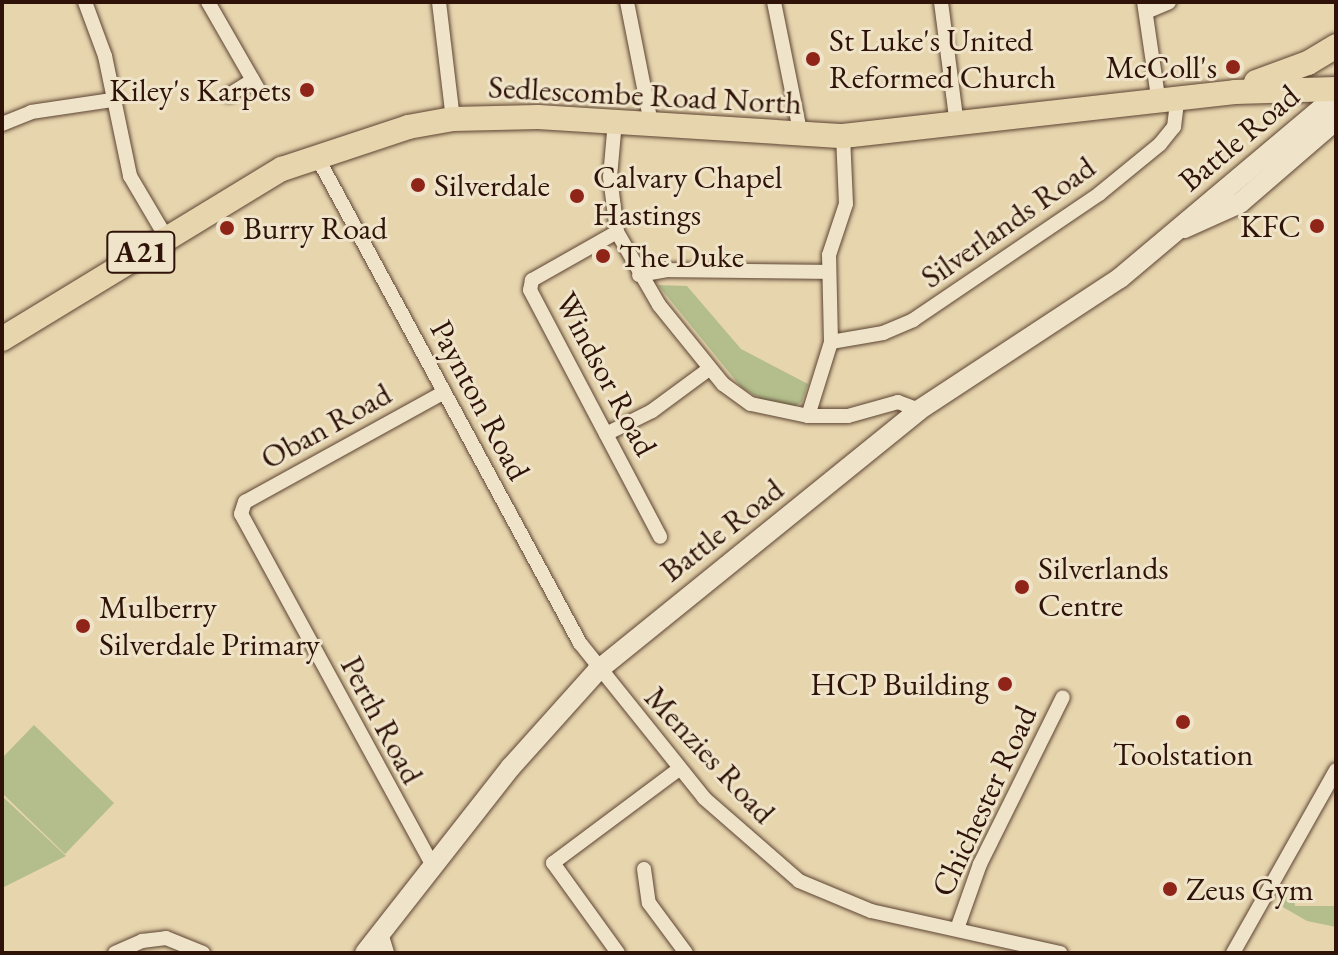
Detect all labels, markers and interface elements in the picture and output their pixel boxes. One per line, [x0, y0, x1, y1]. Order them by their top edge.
place label: St Luke's United Reformed Church [829, 22, 1056, 97]
place label: McColl's [1106, 48, 1217, 86]
marker: St Luke's United Reformed Church [804, 50, 822, 68]
marker: McColl's [1224, 58, 1242, 76]
street label: Sedlescombe Road North [487, 68, 803, 122]
place label: Kiley's Karpets [109, 71, 291, 109]
street label: Battle Road [1171, 77, 1307, 199]
marker: Kiley's Karpets [298, 81, 316, 99]
street label: Silverlands Road [913, 148, 1103, 296]
place label: Calvary Chapel Hastings [593, 159, 782, 234]
place label: Silverdale [434, 166, 550, 204]
marker: Silverdale [409, 176, 427, 194]
marker: Calvary Chapel Hastings [568, 187, 586, 205]
place label: KFC [1240, 207, 1301, 245]
place label: Burry Road [243, 209, 387, 247]
marker: KFC [1308, 217, 1326, 235]
marker: Burry Road [218, 219, 236, 237]
road number: A21 [105, 226, 177, 278]
place label: The Duke [619, 237, 744, 275]
marker: The Duke [594, 247, 612, 265]
street label: Windsor Road [547, 286, 665, 462]
street label: Paynton Road [422, 313, 538, 487]
street label: Oban Road [254, 374, 398, 478]
street label: Battle Road [653, 470, 791, 590]
place label: Silverlands Centre [1038, 550, 1169, 625]
marker: Silverlands Centre [1013, 578, 1031, 596]
place label: Mulberry Silverdale Primary [99, 589, 320, 664]
marker: Mulberry Silverdale Primary [74, 617, 92, 635]
street label: Perth Road [332, 650, 432, 790]
place label: HCP Building [810, 665, 989, 703]
marker: HCP Building [996, 675, 1014, 693]
street label: Menzies Road [637, 678, 783, 832]
street label: Chichester Road [923, 700, 1045, 902]
marker: Toolstation [1174, 713, 1192, 731]
place label: Toolstation [1113, 735, 1253, 773]
place label: Zeus Gym [1186, 870, 1314, 908]
marker: Zeus Gym [1161, 880, 1179, 898]

